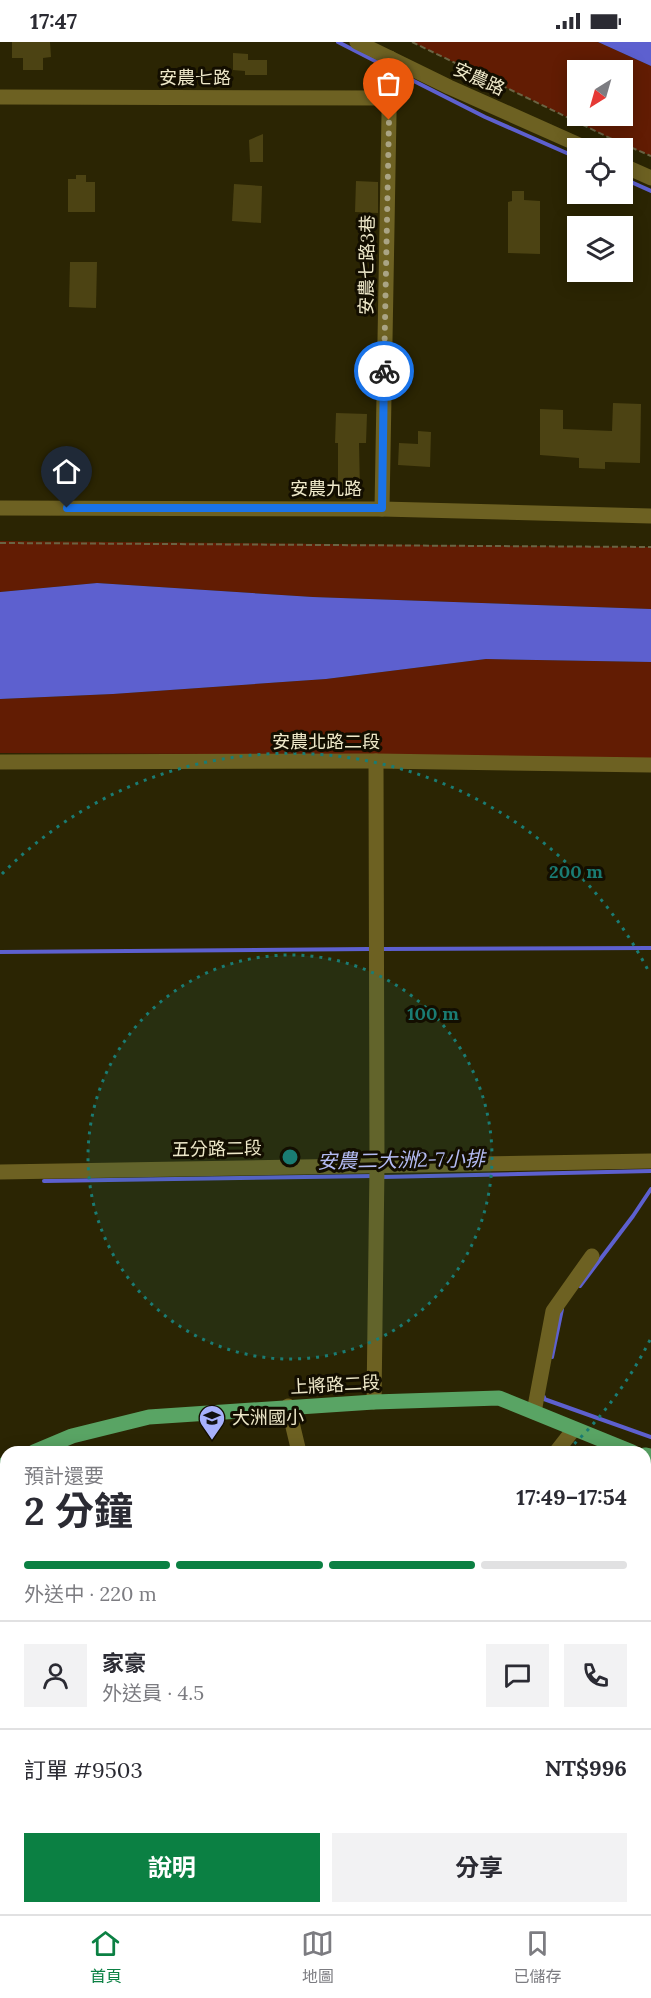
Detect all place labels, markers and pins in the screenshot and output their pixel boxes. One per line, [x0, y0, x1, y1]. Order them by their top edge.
pin [363, 58, 414, 120]
pin [41, 446, 92, 508]
centre of rings [280, 1147, 300, 1167]
school or university icon: 大洲國小 [197, 1403, 227, 1441]
place label: 大洲國小 [232, 1406, 304, 1429]

